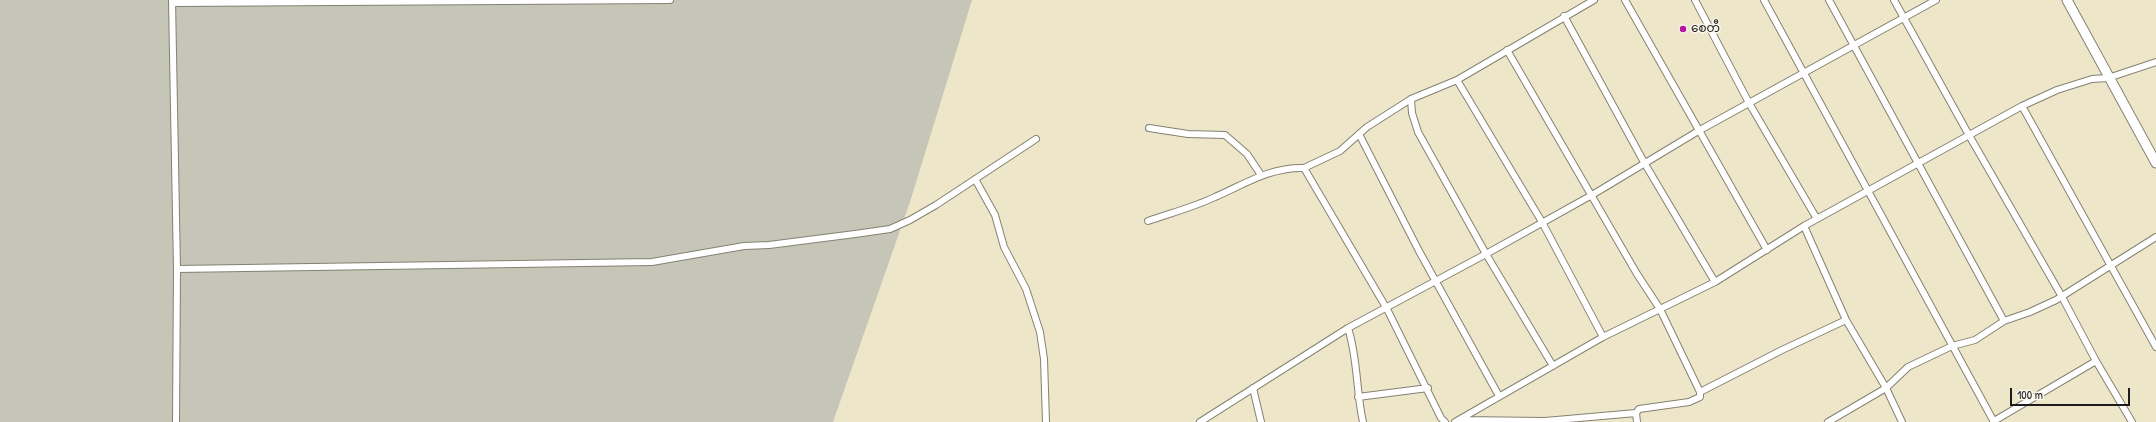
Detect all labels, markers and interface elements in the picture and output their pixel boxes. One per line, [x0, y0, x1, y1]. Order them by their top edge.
place label: စေတီ [1691, 22, 1720, 36]
marker: စေတီ [1678, 24, 1688, 34]
scale bar [2012, 380, 2132, 406]
text: 100 m [2017, 386, 2043, 403]

